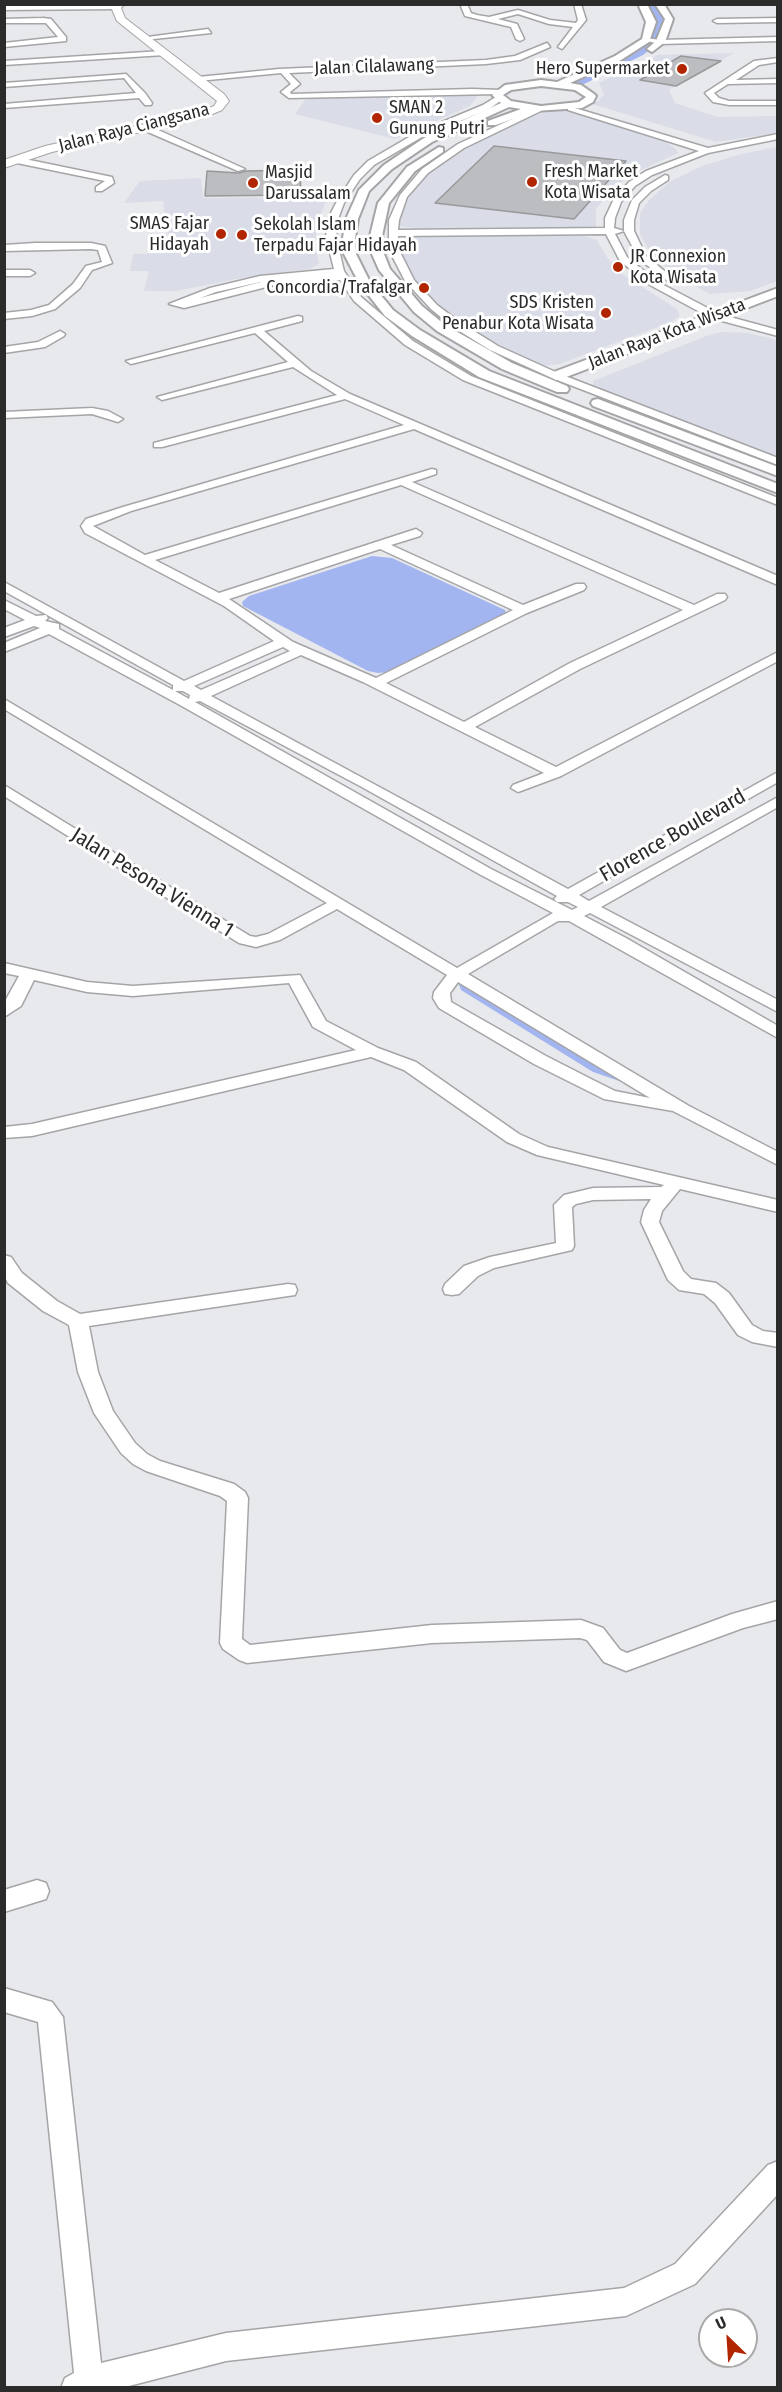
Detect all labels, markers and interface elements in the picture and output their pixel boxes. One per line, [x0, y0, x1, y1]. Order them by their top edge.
street label: Jalan Cilalawang [314, 54, 434, 80]
place label: Hero Supermarket [536, 58, 670, 80]
marker: Hero Supermarket [675, 62, 689, 76]
place label: SMAN 2 Gunung Putri [389, 97, 485, 140]
street label: Jalan Raya Ciangsana [56, 99, 212, 157]
marker: SMAN 2 Gunung Putri [370, 111, 384, 125]
place label: Fresh Market Kota Wisata [544, 161, 638, 204]
place label: Masjid Darussalam [265, 162, 351, 204]
marker: Fresh Market Kota Wisata [525, 175, 539, 189]
marker: Masjid Darussalam [246, 176, 260, 190]
place label: SMAS Fajar Hidayah [130, 213, 209, 256]
place label: Sekolah Islam Terpadu Fajar Hidayah [254, 214, 417, 256]
marker: SMAS Fajar Hidayah [214, 227, 228, 241]
marker: Sekolah Islam Terpadu Fajar Hidayah [235, 228, 249, 242]
place label: JR Connexion Kota Wisata [630, 246, 726, 288]
marker: JR Connexion Kota Wisata [611, 260, 625, 274]
place label: Concordia/Trafalgar [266, 277, 412, 299]
marker: Concordia/Trafalgar [417, 281, 431, 295]
place label: SDS Kristen Penabur Kota Wisata [442, 292, 594, 334]
street label: Jalan Raya Kota Wisata [586, 294, 748, 374]
marker: SDS Kristen Penabur Kota Wisata [599, 306, 613, 320]
street label: Florence Boulevard [596, 784, 750, 888]
street label: Jalan Pesona Vienna 1 [66, 823, 238, 943]
north arrow [698, 2308, 758, 2368]
text: U [713, 2312, 729, 2334]

